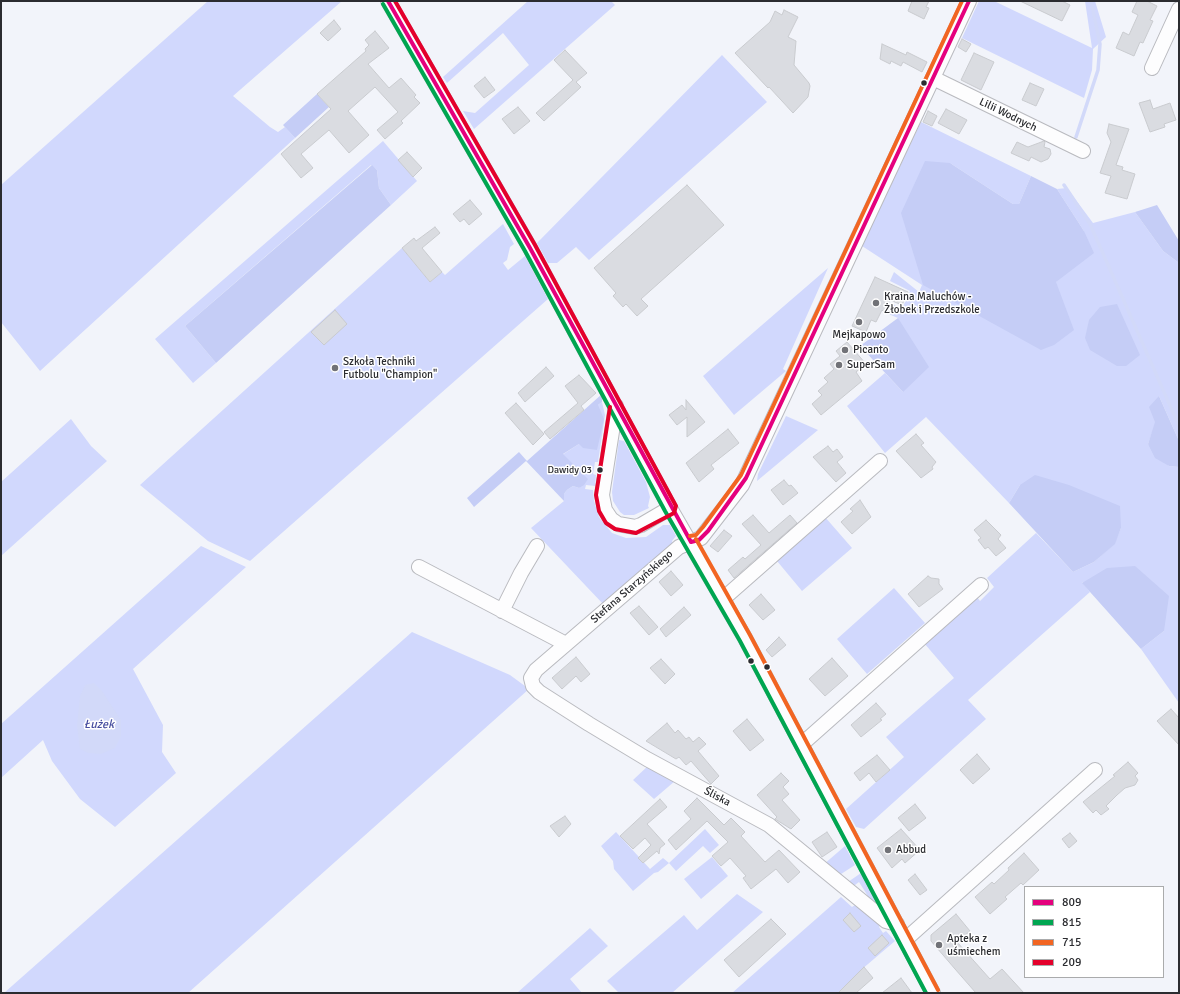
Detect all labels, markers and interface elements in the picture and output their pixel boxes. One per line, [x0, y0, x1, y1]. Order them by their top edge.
unlabelled marker [919, 78, 929, 88]
street label: Lilii Wodnych [977, 95, 1039, 135]
place label: Kraina Maluchów - Żłobek i Przedszkole [884, 290, 980, 316]
marker: Kraina Maluchów - Żłobek i Przedszkole [871, 298, 881, 308]
marker: Mejkapowo [854, 317, 864, 327]
place label: Mejkapowo [832, 328, 886, 342]
place label: Picanto [853, 343, 888, 357]
marker: Picanto [840, 345, 850, 355]
place label: Szkoła Techniki Futbolu "Champion" [343, 355, 437, 381]
place label: SuperSam [847, 358, 895, 372]
marker: SuperSam [834, 360, 844, 370]
marker: Szkoła Techniki Futbolu "Champion" [330, 363, 340, 373]
place label: Dawidy 03 [548, 464, 592, 476]
marker: Dawidy 03 [595, 465, 605, 475]
street label: Stefana Starzyńskiego [588, 548, 676, 626]
unlabelled marker [746, 656, 756, 666]
unlabelled marker [762, 662, 772, 672]
water label: Łużek [84, 718, 114, 732]
street label: Śliska [701, 785, 733, 809]
place label: Abbud [896, 843, 926, 857]
marker: Abbud [883, 845, 893, 855]
legend [1024, 886, 1164, 978]
text: 809 [1062, 895, 1081, 910]
text: 815 [1062, 915, 1081, 930]
place label: Apteka z uśmiechem [947, 932, 1001, 958]
text: 715 [1062, 935, 1081, 950]
marker: Apteka z uśmiechem [934, 940, 944, 950]
text: 209 [1062, 955, 1081, 970]

